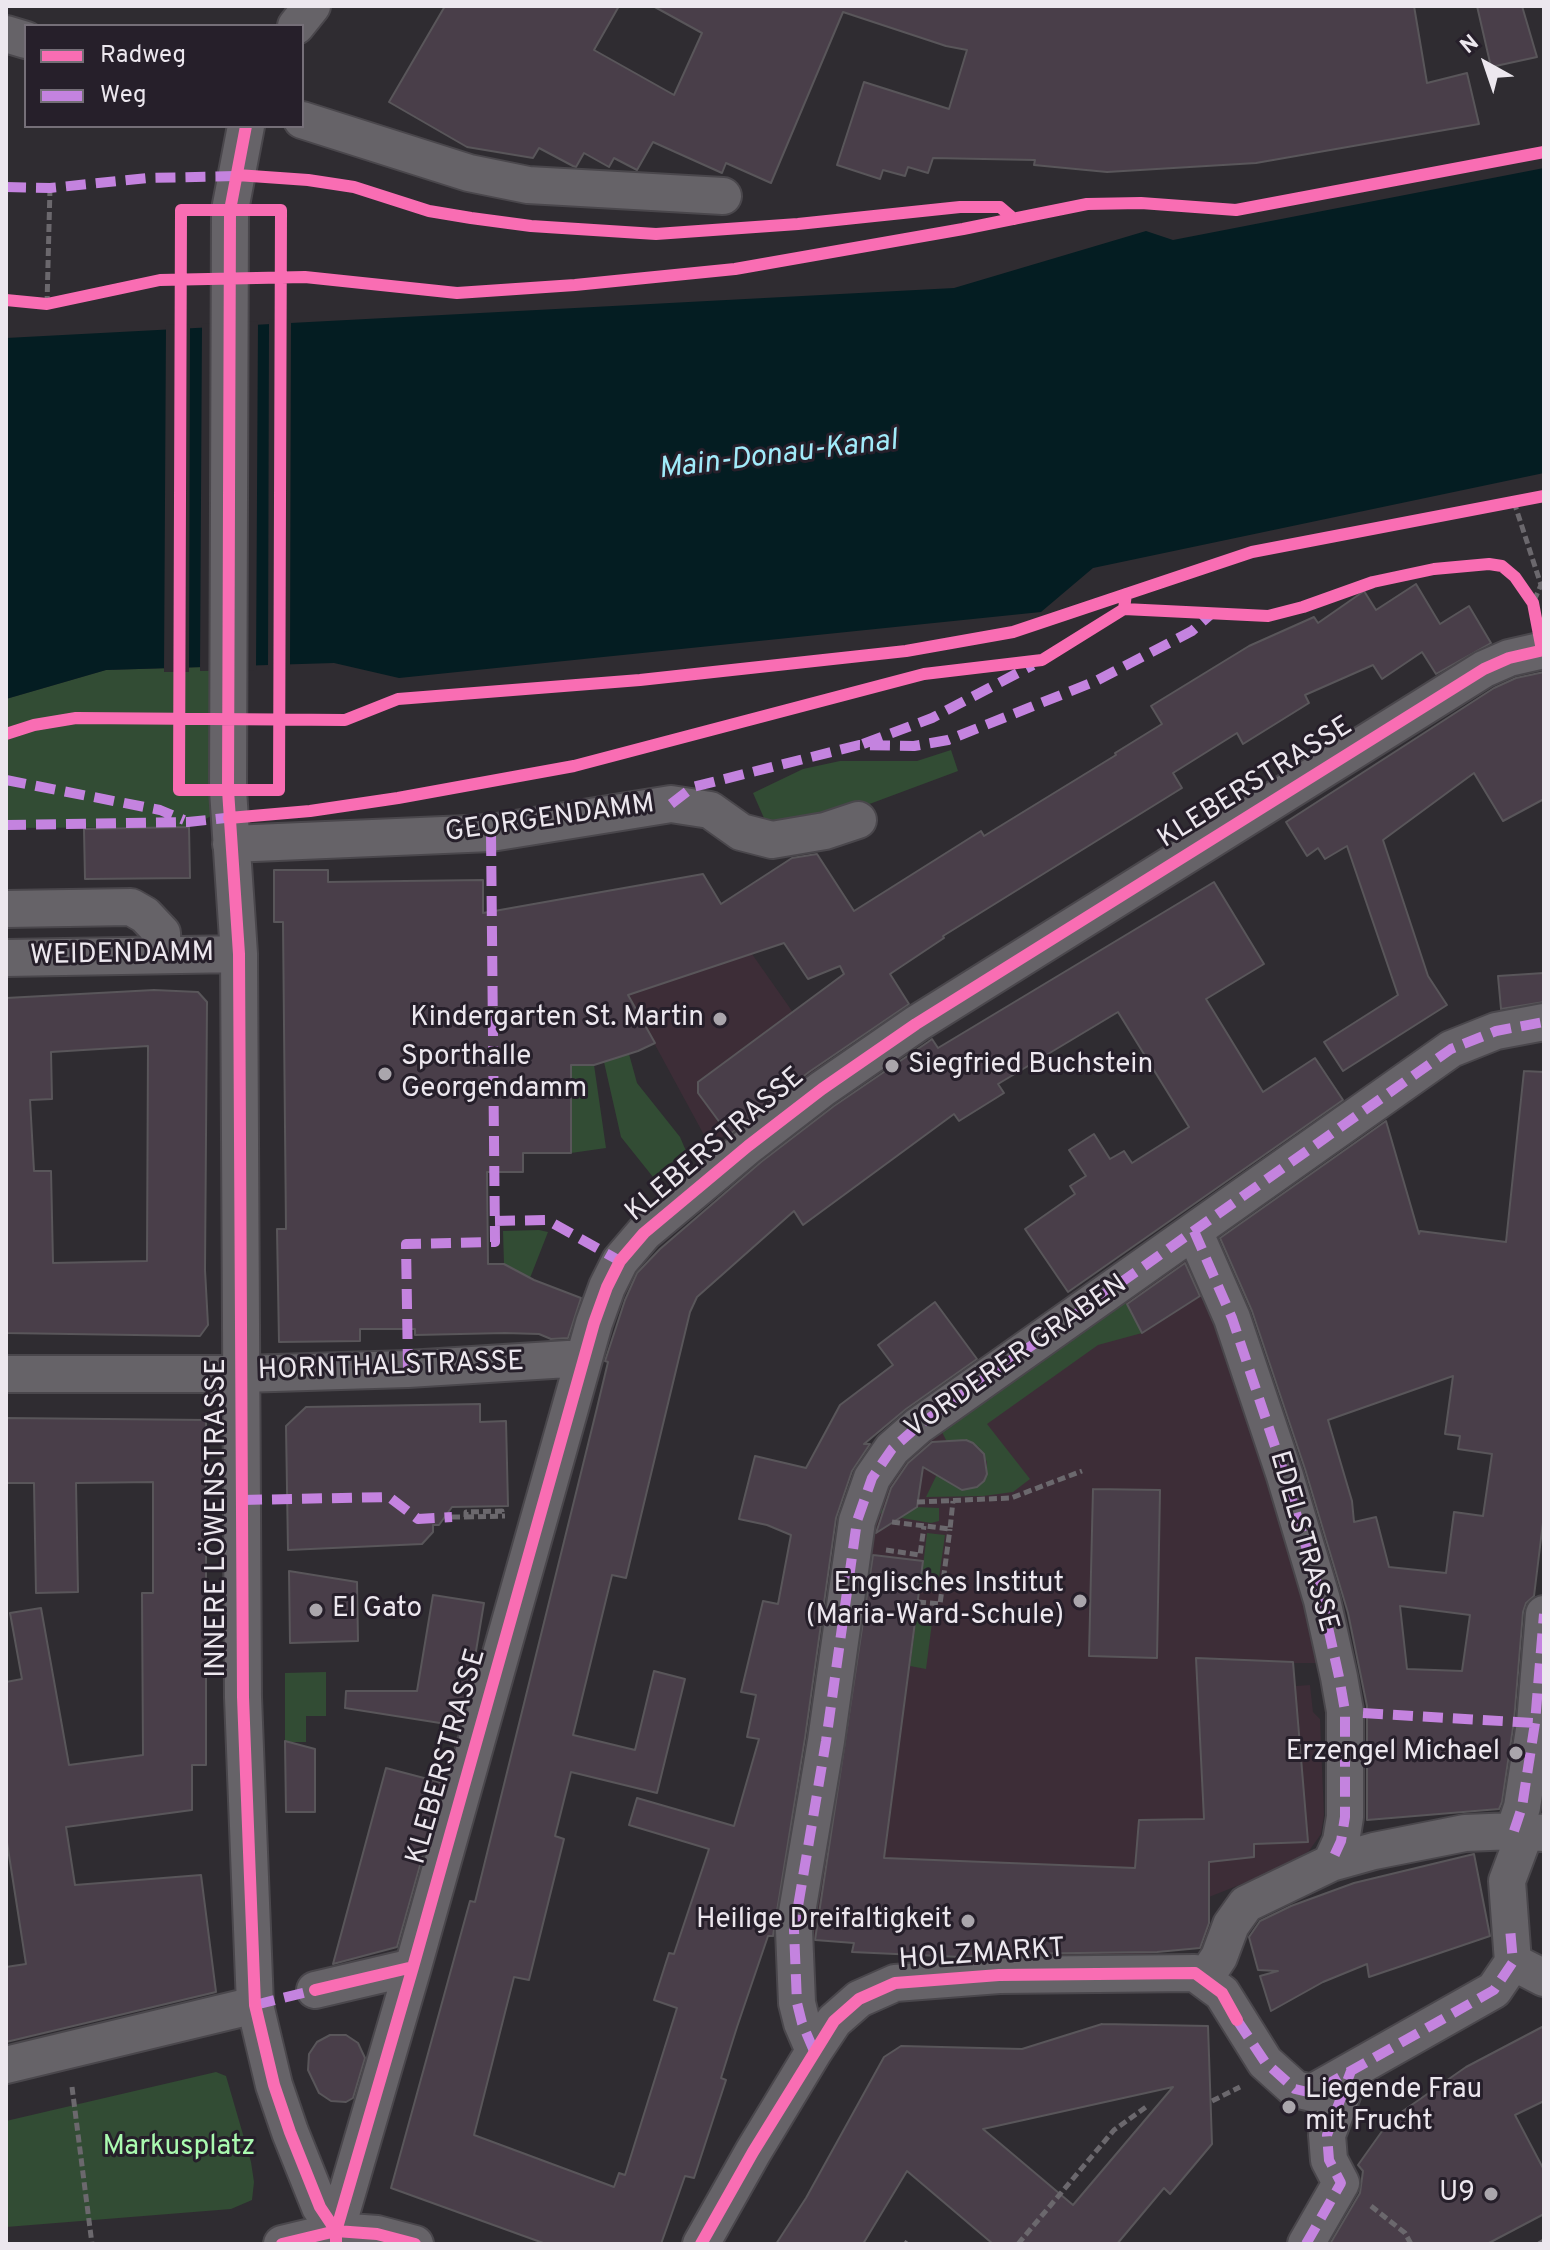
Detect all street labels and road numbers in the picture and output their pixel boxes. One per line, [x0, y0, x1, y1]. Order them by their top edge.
street label: KLEBERSTRASSE [1153, 711, 1359, 857]
street label: GEORGENDAMM [443, 789, 657, 851]
street label: WEIDENDAMM [30, 938, 214, 974]
street label: KLEBERSTRASSE [620, 1062, 812, 1230]
street label: VORDERER GRABEN [900, 1269, 1134, 1447]
street label: HORNTHALSTRASSE [257, 1347, 525, 1389]
street label: INNERE LÖWENSTRASSE [201, 1358, 235, 1678]
street label: EDELSTRASSE [1260, 1448, 1344, 1636]
street label: KLEBERSTRASSE [401, 1645, 495, 1869]
street label: HOLZMARKT [898, 1933, 1066, 1979]

